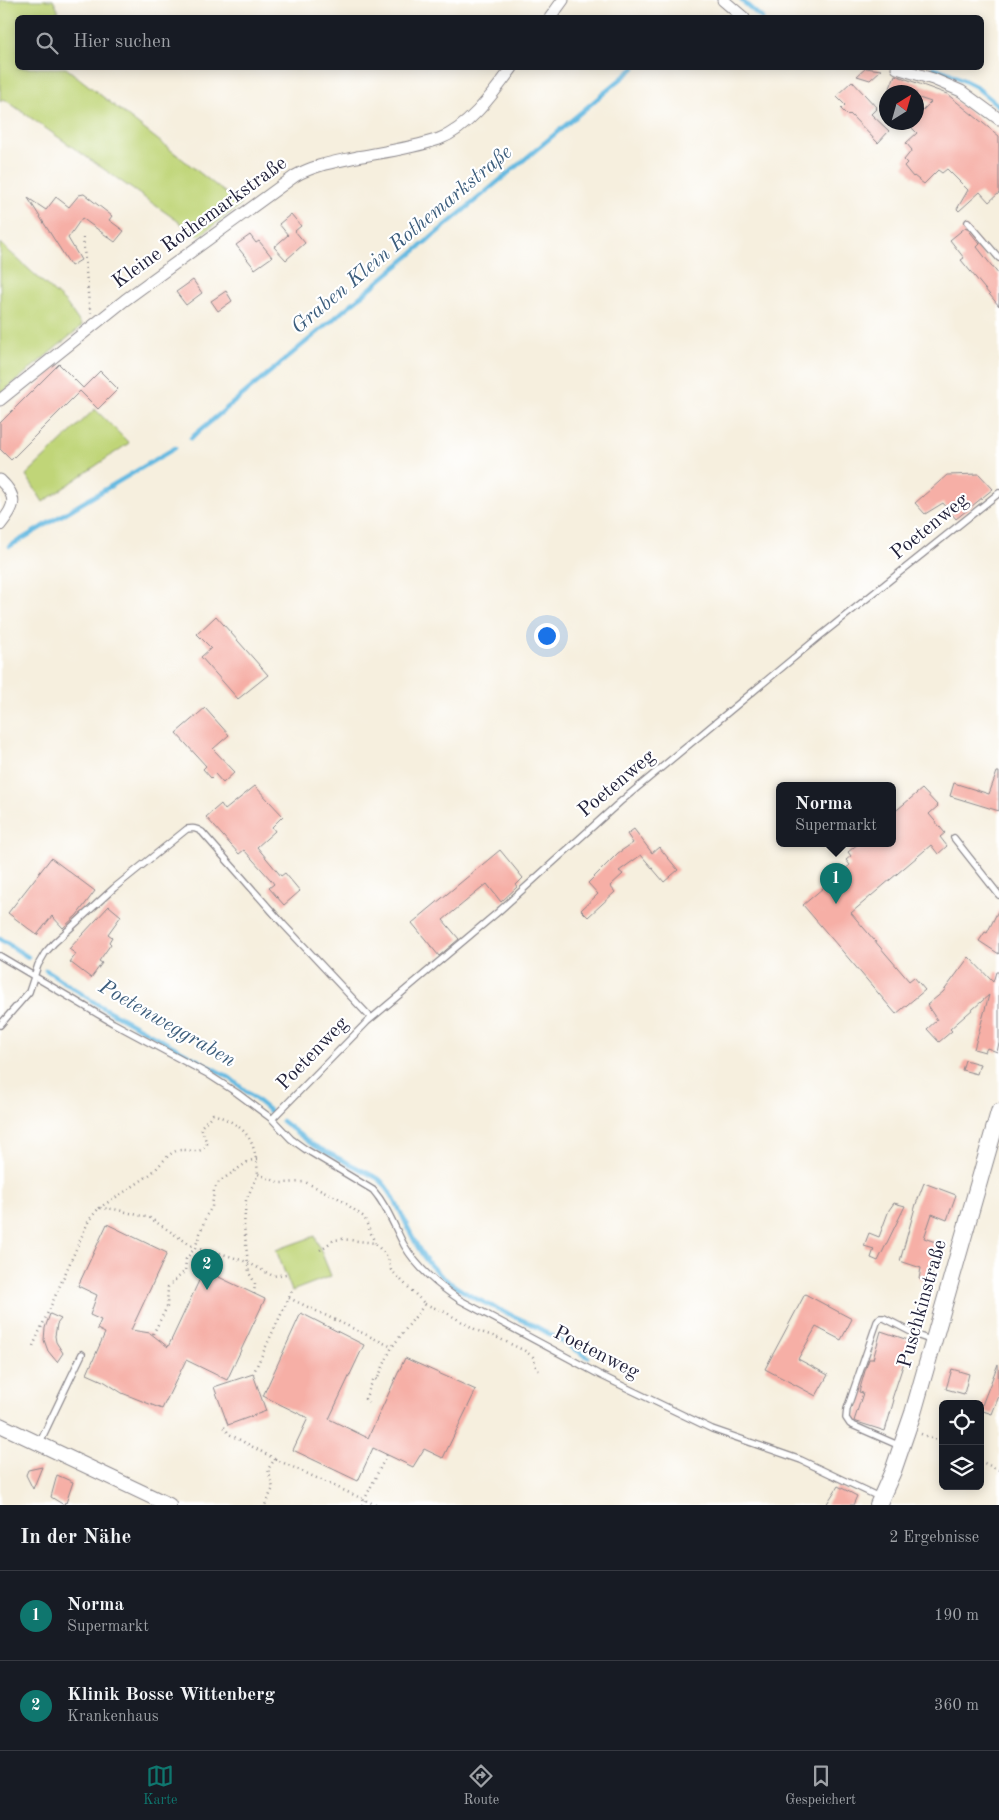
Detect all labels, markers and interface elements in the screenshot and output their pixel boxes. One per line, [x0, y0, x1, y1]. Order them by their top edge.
search box [15, 15, 984, 70]
icon: search [33, 29, 61, 57]
text: Hier suchen [73, 33, 171, 52]
north arrow [879, 85, 924, 130]
water label: Graben Klein Rothemarkstraße [288, 142, 516, 338]
street label: Kleine Rothemarkstraße [109, 153, 291, 293]
street label: Poetenweg [887, 490, 973, 564]
your location [534, 623, 560, 649]
street label: Poetenweg [575, 746, 659, 822]
popup [776, 782, 896, 847]
text: Norma [795, 795, 852, 814]
text: Supermarkt [795, 818, 877, 834]
pin: 1 [820, 863, 852, 904]
water label: Poetenweggraben [94, 976, 239, 1072]
street label: Poetenweg [273, 1013, 353, 1094]
street label: Puschkinstraße [895, 1237, 951, 1371]
pin: 2 [191, 1249, 223, 1290]
street label: Poetenweg [550, 1323, 642, 1383]
map controls [939, 1400, 984, 1490]
button: locate [939, 1400, 984, 1445]
button: layers [939, 1445, 984, 1490]
text: In der Nähe [20, 1527, 131, 1548]
text: 2 Ergebnisse [889, 1530, 979, 1546]
text: Norma [67, 1596, 124, 1615]
text: 1 [31, 1608, 41, 1624]
text: 190 m [934, 1608, 979, 1624]
text: Supermarkt [67, 1619, 149, 1635]
text: Klinik Bosse Wittenberg [67, 1686, 275, 1705]
text: 2 [31, 1698, 41, 1714]
text: 360 m [934, 1698, 979, 1714]
text: Krankenhaus [67, 1709, 159, 1725]
tab: Karte [143, 1762, 178, 1809]
tab: Route [463, 1762, 499, 1809]
tab: Gespeichert [785, 1762, 856, 1809]

